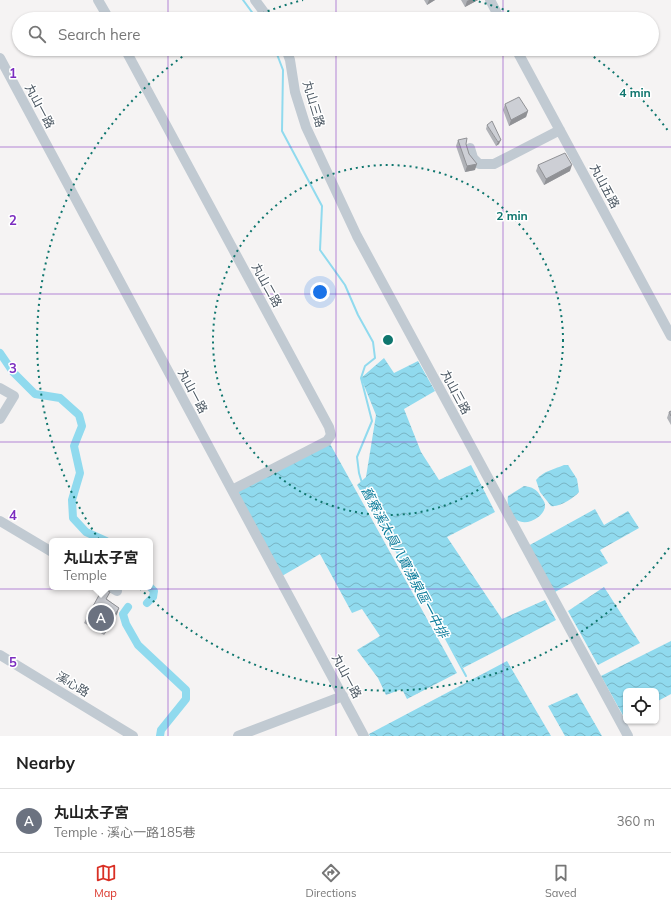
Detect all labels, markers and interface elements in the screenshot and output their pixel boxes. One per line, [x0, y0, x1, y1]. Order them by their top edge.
search box [12, 12, 659, 56]
icon: search [26, 23, 48, 45]
text: Search here [58, 25, 140, 44]
text: 1 [9, 65, 17, 81]
street label: 丸山三路 [300, 79, 328, 129]
street label: 丸山一路 [22, 81, 58, 131]
text: 4 min [619, 85, 651, 100]
street label: 丸山五路 [587, 161, 623, 211]
text: 2 min [496, 208, 528, 223]
text: 2 [9, 212, 17, 228]
street label: 丸山二路 [249, 260, 285, 310]
your location [310, 282, 330, 302]
centre of rings [381, 333, 395, 347]
text: 3 [9, 360, 17, 376]
street label: 丸山一路 [175, 366, 211, 416]
street label: 丸山三路 [438, 367, 474, 417]
water label: 舊寮溪太員八寶湧泉區一中排 [358, 484, 453, 642]
text: 4 [9, 507, 17, 523]
popup [49, 538, 153, 590]
text: 丸山太子宮 [63, 548, 139, 567]
text: Temple [63, 567, 107, 583]
pin: A [88, 603, 114, 633]
street label: 丸山一路 [329, 651, 365, 701]
text: 5 [9, 654, 17, 670]
street label: 溪心路 [54, 668, 92, 700]
map controls [623, 688, 659, 724]
button: locate [623, 688, 659, 724]
text: Nearby [16, 752, 75, 773]
text: 丸山太子宮 [54, 803, 129, 822]
text: A [24, 813, 34, 829]
text: 360 m [617, 813, 655, 829]
text: Temple · 溪心一路185巷 [54, 824, 196, 840]
tab: Map [94, 862, 117, 900]
tab: Directions [306, 862, 356, 900]
tab: Saved [545, 862, 577, 900]

